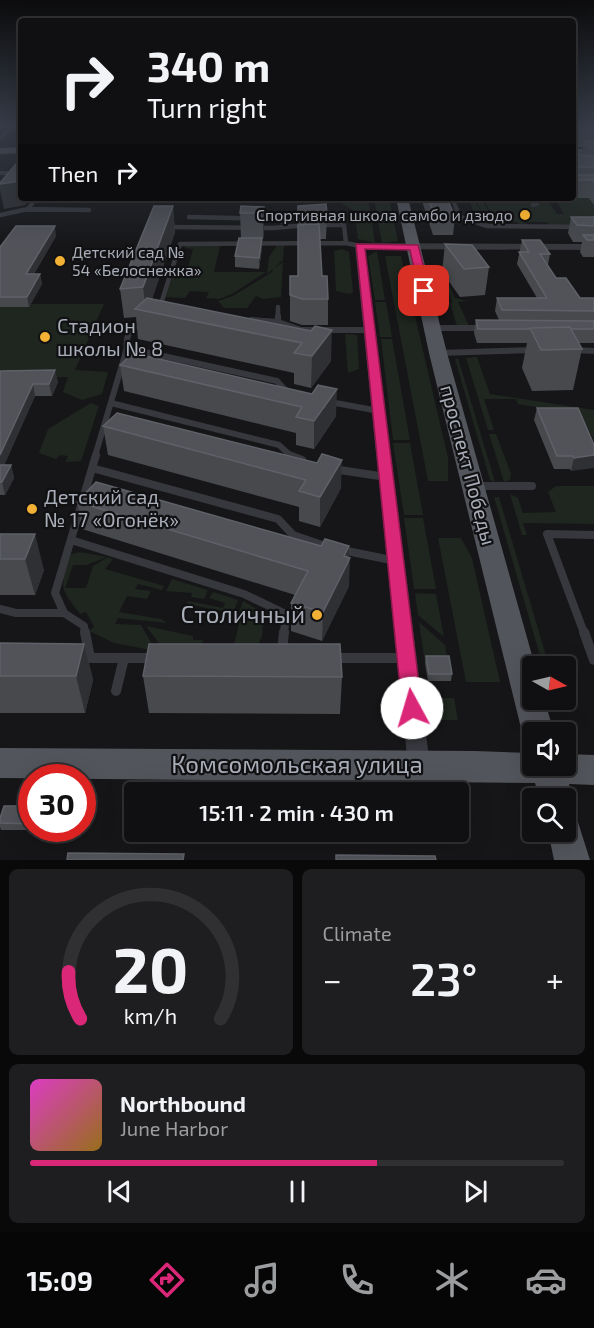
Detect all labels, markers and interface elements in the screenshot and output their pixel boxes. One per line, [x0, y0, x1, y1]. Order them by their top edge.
text: 340 m [147, 40, 270, 90]
icon: right [48, 42, 126, 120]
text: Turn right [147, 91, 267, 123]
icon: right [110, 156, 143, 189]
text: Then [48, 160, 98, 186]
place label: Спортивная школа самбо и дзюдо [256, 205, 513, 224]
marker: Спортивная школа самбо и дзюдо [518, 208, 532, 222]
place label: Детский сад № 54 «Белоснежка» [72, 242, 202, 279]
marker: Детский сад № 54 «Белоснежка» [53, 254, 67, 268]
pin [398, 265, 449, 316]
icon: arrive [407, 274, 440, 307]
place label: Стадион школы № 8 [57, 313, 163, 360]
marker: Стадион школы № 8 [38, 330, 52, 344]
street label: проспект Победы [436, 382, 502, 547]
place label: Детский сад № 17 «Огонёк» [44, 484, 179, 531]
marker: Детский сад № 17 «Огонёк» [25, 502, 39, 516]
place label: Столичный [181, 599, 305, 628]
marker: Столичный [310, 608, 324, 622]
north arrow [522, 656, 576, 710]
map controls [522, 656, 576, 842]
position arrow [380, 676, 444, 740]
button: sound [522, 722, 576, 776]
street label: Комсомольская улица [171, 749, 423, 779]
speed limit sign: 30 [18, 764, 96, 842]
button: search [522, 788, 576, 842]
text: 15:11 · 2 min · 430 m [199, 799, 394, 825]
text: Climate [323, 921, 392, 945]
text: 20 [113, 931, 189, 1006]
text: 23° [410, 951, 477, 1005]
text: − [323, 959, 342, 999]
text: + [546, 959, 564, 999]
text: km/h [124, 1003, 177, 1028]
text: Northbound [120, 1090, 246, 1116]
text: June Harbor [120, 1116, 228, 1140]
icon: previous [103, 1175, 136, 1208]
icon: pause [281, 1175, 314, 1208]
icon: next [459, 1175, 492, 1208]
icon: directions [146, 1259, 188, 1301]
icon: music [241, 1259, 283, 1301]
icon: phone [336, 1259, 378, 1301]
icon: climate [431, 1259, 473, 1301]
icon: car [525, 1259, 567, 1301]
text: 15:09 [26, 1264, 93, 1296]

